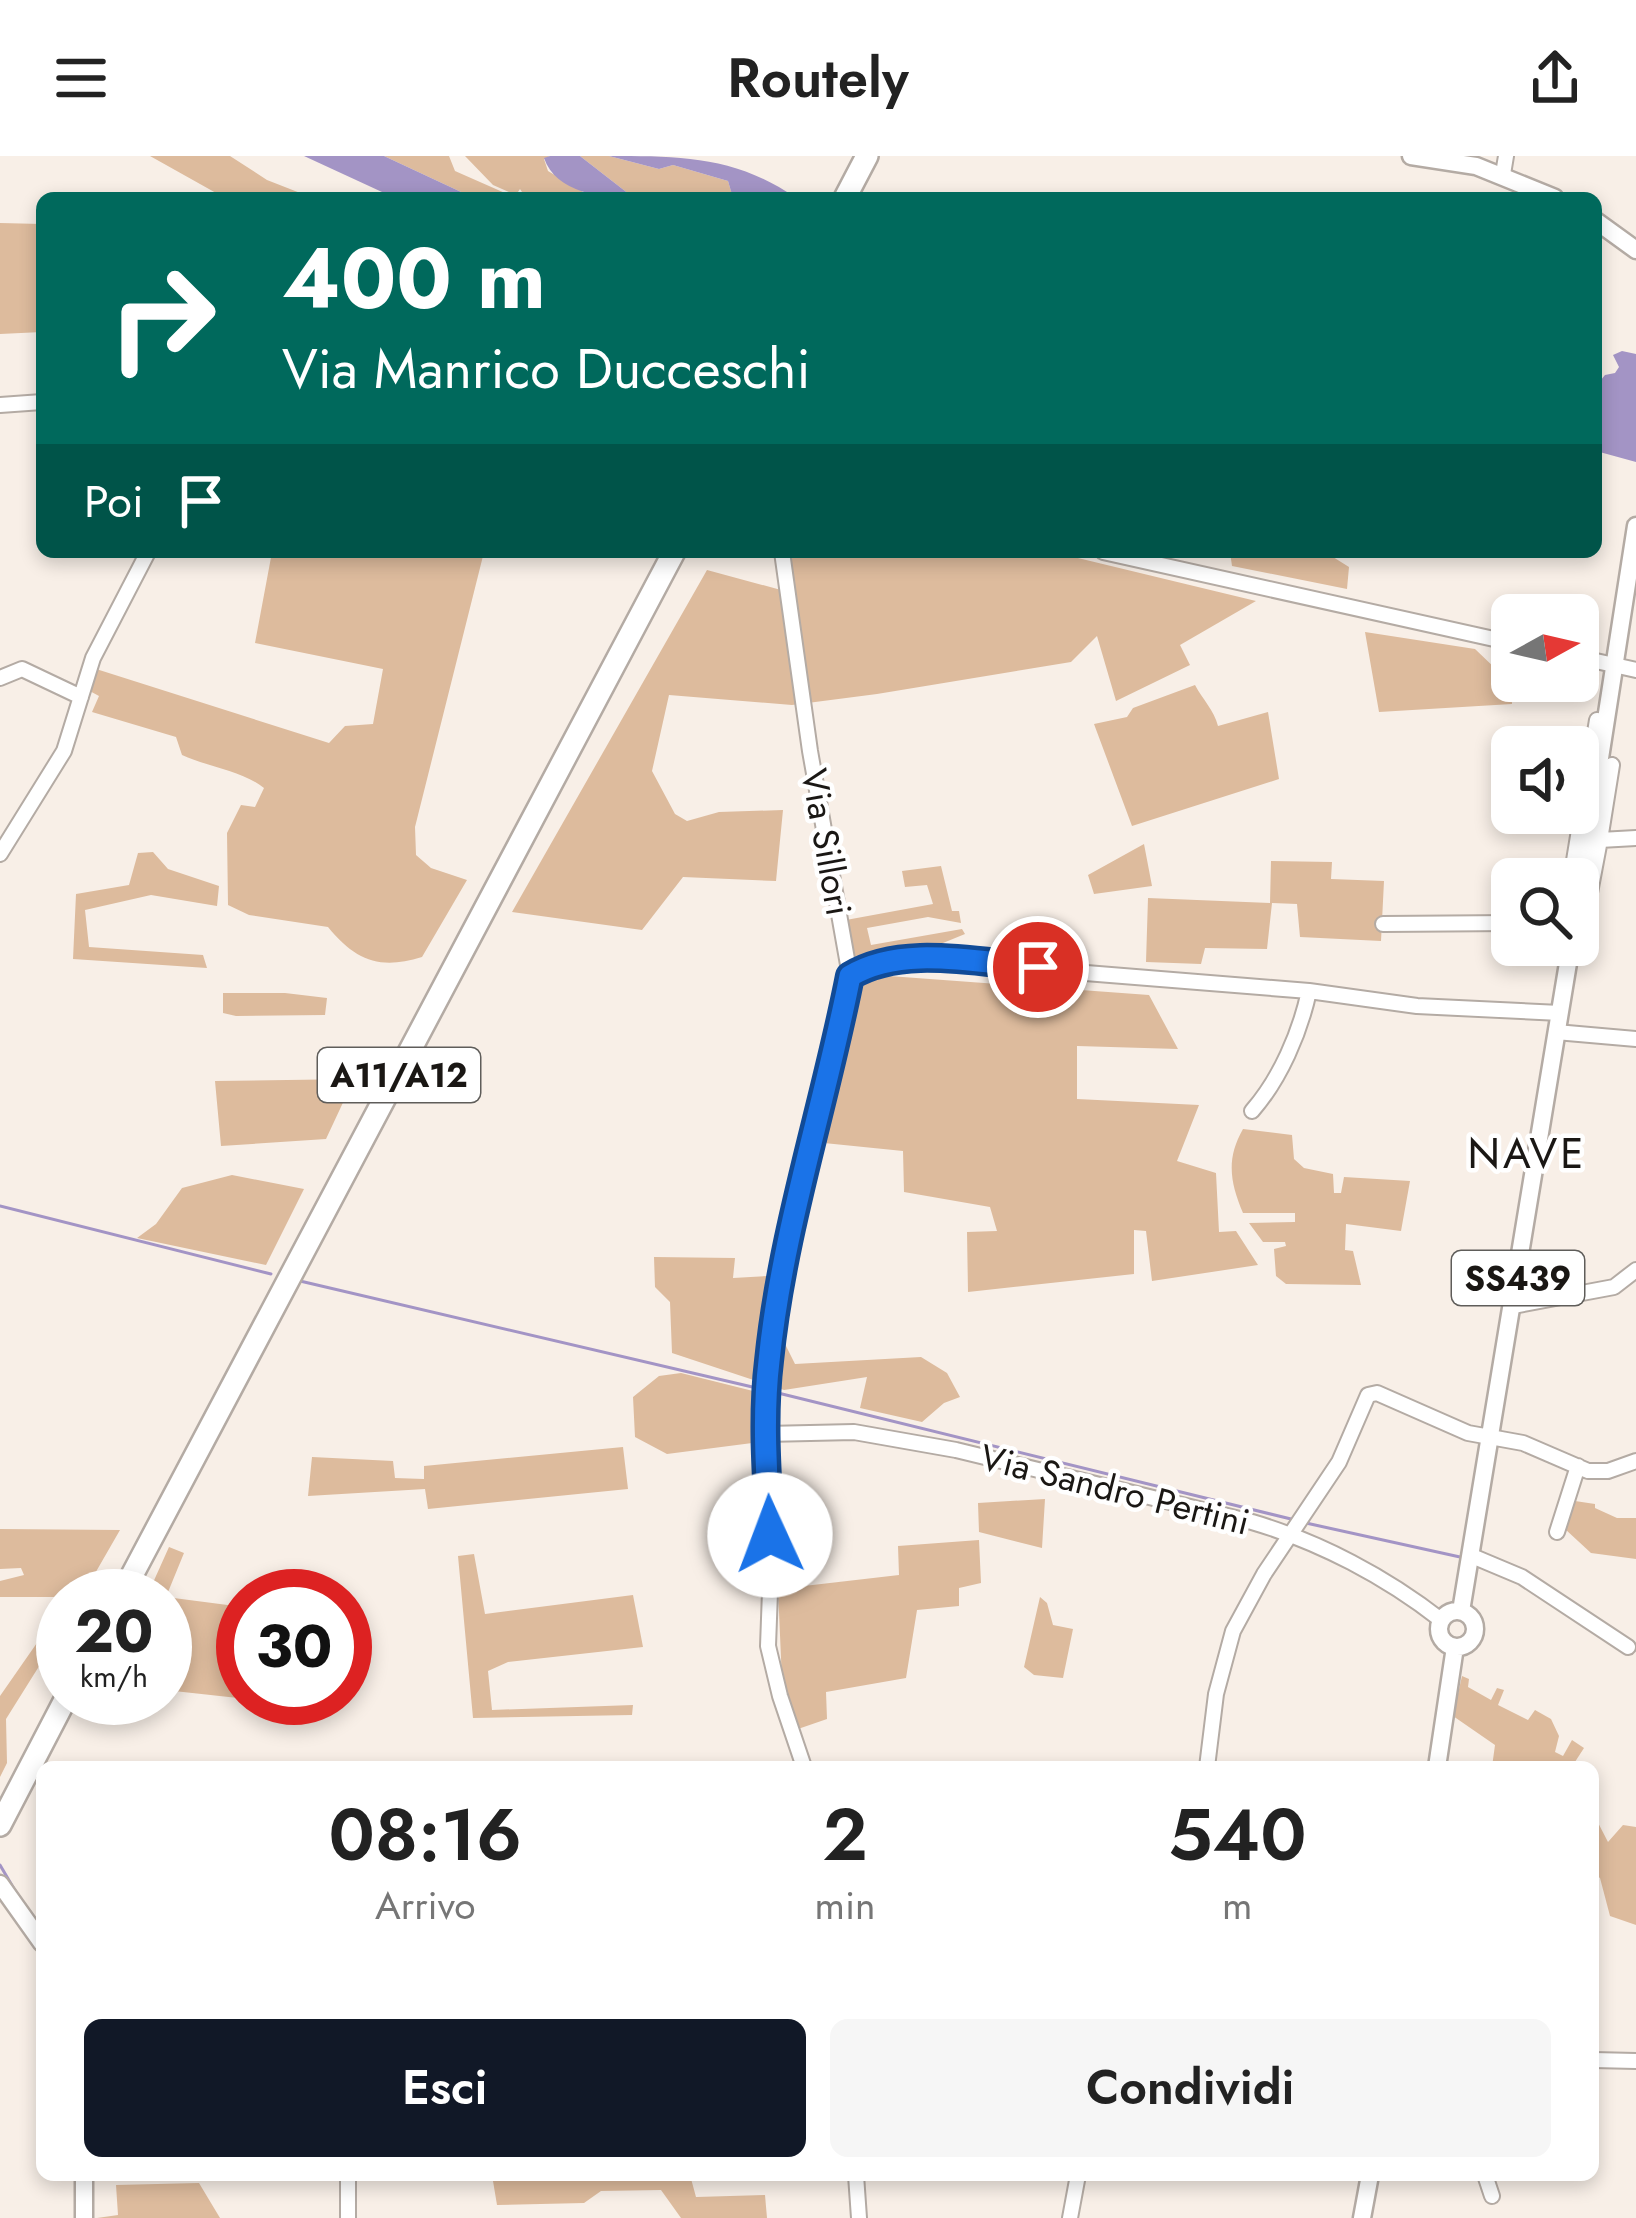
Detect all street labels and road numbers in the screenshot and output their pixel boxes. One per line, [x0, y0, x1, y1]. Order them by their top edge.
street label: Via Sillori [789, 764, 865, 920]
road number: A11/A12 [318, 1048, 480, 1102]
road number: SS439 [1452, 1251, 1584, 1305]
street label: Via Sandro Pertini [975, 1430, 1255, 1548]

